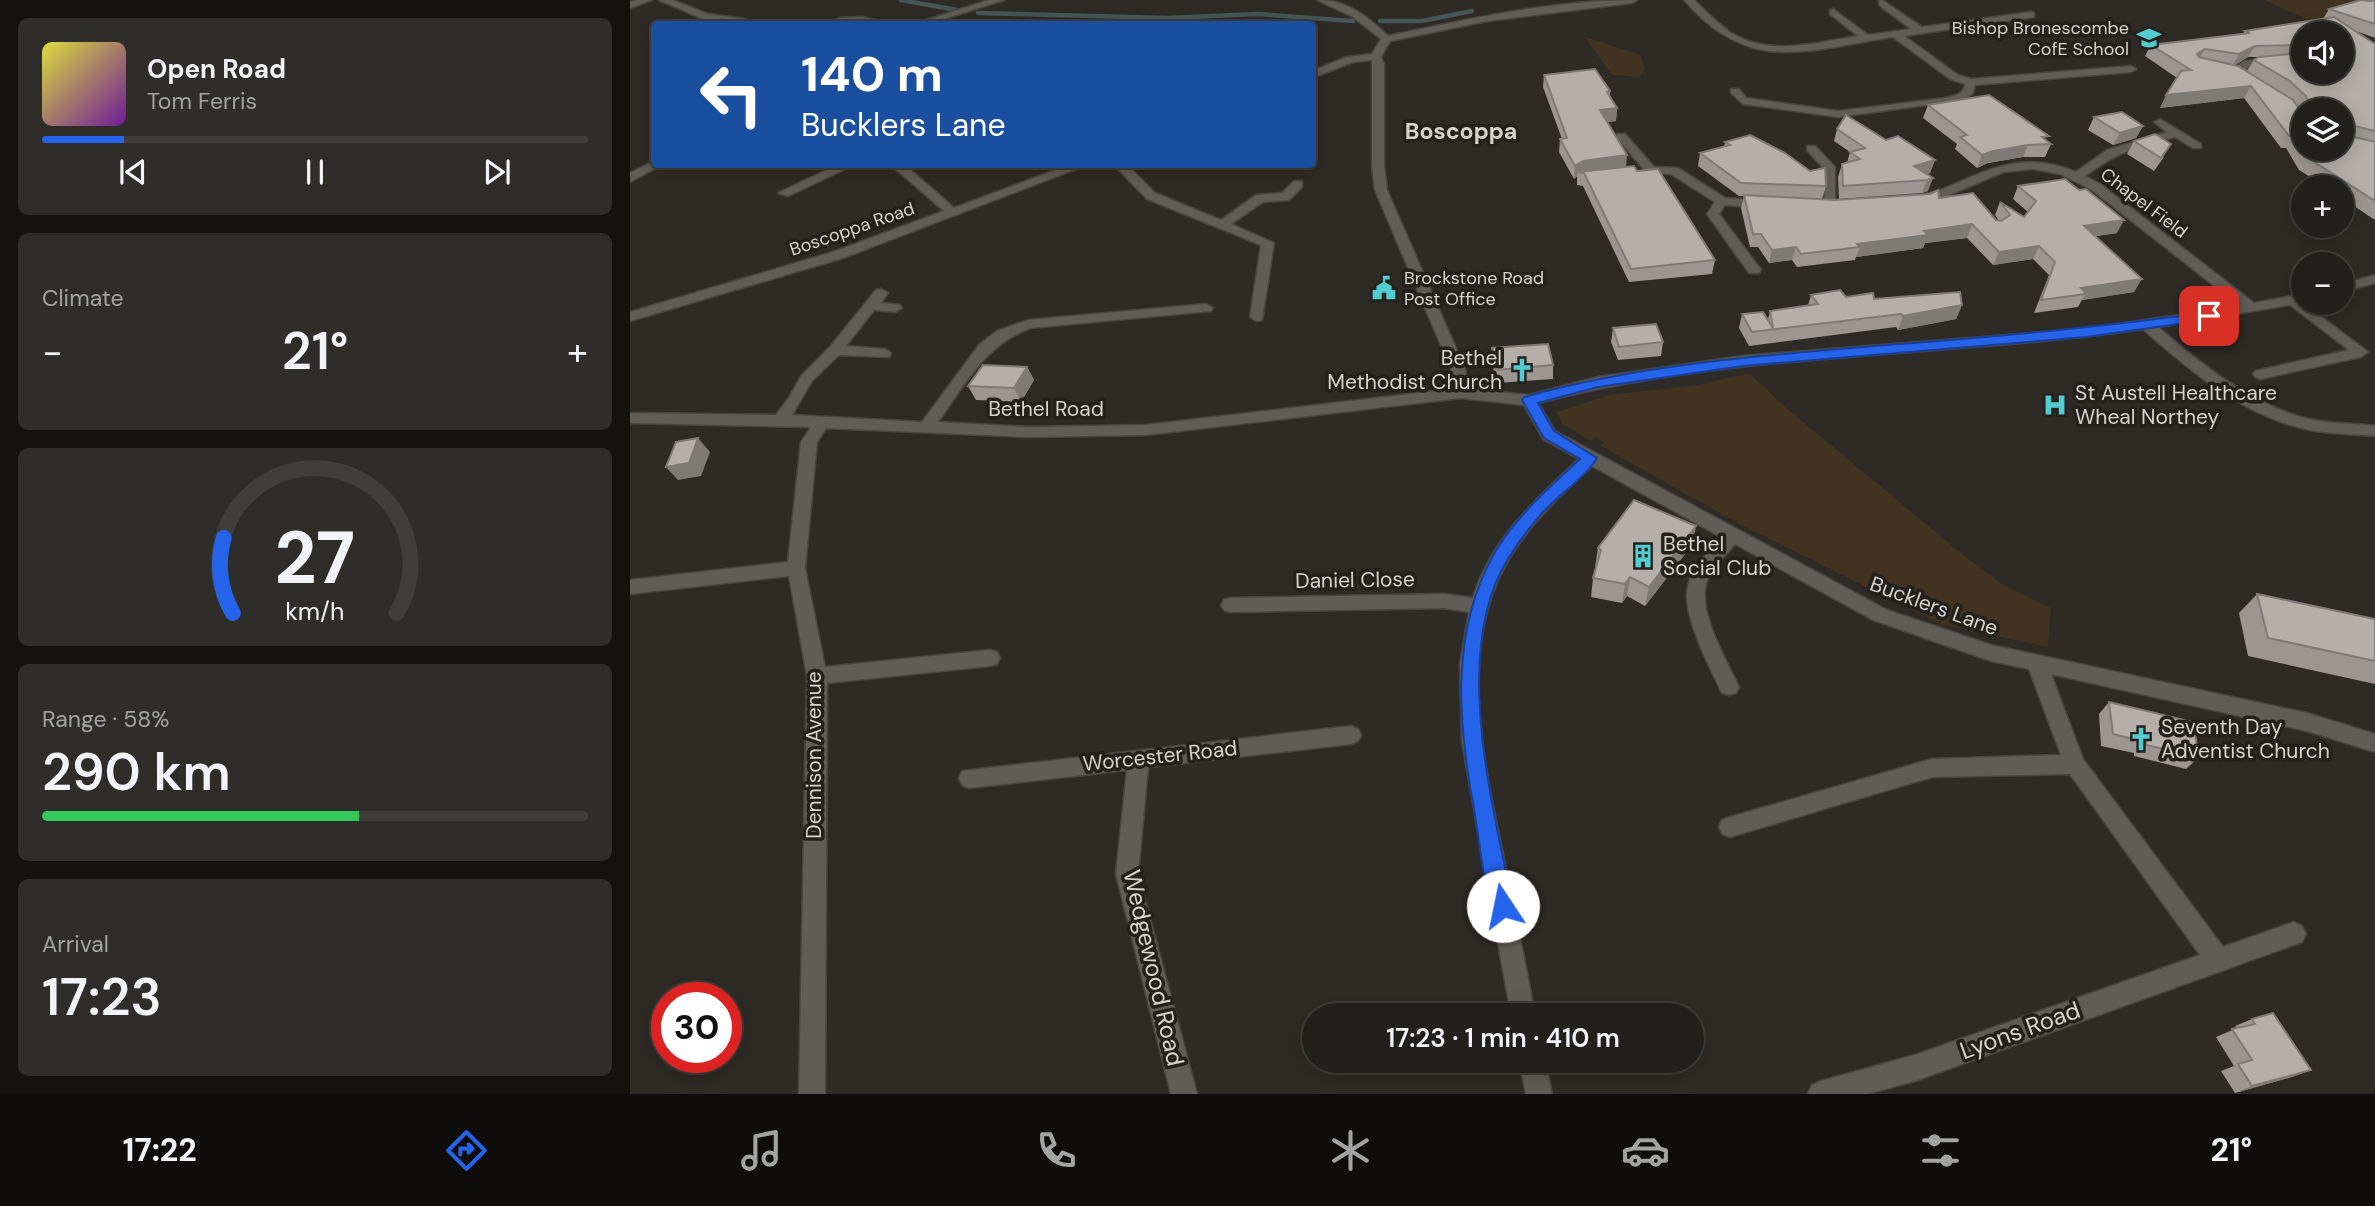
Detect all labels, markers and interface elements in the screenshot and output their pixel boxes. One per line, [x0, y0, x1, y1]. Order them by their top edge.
place label: Bishop Bronescombe CofE School [1952, 16, 2129, 61]
map controls [2291, 21, 2354, 315]
button: sound [2291, 21, 2354, 84]
school or university icon: Bishop Bronescombe CofE School [2135, 24, 2163, 52]
text: 140 m [801, 42, 943, 106]
icon: left [686, 49, 777, 140]
text: Open Road [147, 52, 286, 86]
text: Tom Ferris [147, 86, 257, 116]
button: layers [2291, 98, 2354, 161]
text: Bucklers Lane [801, 104, 1006, 146]
district label: Boscoppa [1405, 116, 1517, 146]
icon: previous [114, 153, 152, 191]
icon: pause [296, 153, 334, 191]
icon: next [478, 153, 516, 191]
street label: Chapel Field [2096, 162, 2192, 244]
button: + [2291, 175, 2354, 238]
street label: Boscoppa Road [786, 196, 918, 262]
button: − [2291, 252, 2354, 315]
place label: Brockstone Road Post Office [1404, 266, 1544, 311]
public building icon: Brockstone Road Post Office [1370, 274, 1398, 302]
text: Climate [42, 283, 124, 313]
pin [2179, 286, 2239, 346]
icon: arrive [2190, 297, 2228, 335]
text: 21° [282, 317, 348, 385]
text: − [42, 327, 63, 377]
text: + [567, 327, 588, 377]
place label: Bethel Methodist Church [1327, 344, 1502, 396]
church icon: Bethel Methodist Church [1508, 356, 1536, 384]
place label: St Austell Healthcare Wheal Northey [2075, 379, 2277, 431]
hospital icon: St Austell Healthcare Wheal Northey [2041, 391, 2069, 419]
street label: Bethel Road [988, 395, 1104, 423]
text: 27 [275, 511, 355, 606]
place label: Bethel Social Club [1663, 530, 1771, 582]
building icon: Bethel Social Club [1629, 542, 1657, 570]
street label: Daniel Close [1295, 565, 1415, 595]
street label: Bucklers Lane [1866, 570, 2002, 642]
text: km/h [285, 595, 345, 628]
street label: Dennison Avenue [800, 671, 828, 839]
text: Range · 58% [42, 704, 169, 734]
place label: Seventh Day Adventist Church [2161, 713, 2330, 765]
church icon: Seventh Day Adventist Church [2127, 725, 2155, 753]
street label: Worcester Road [1081, 734, 1239, 778]
text: 290 km [42, 738, 231, 806]
street label: Wedgewood Road [1116, 867, 1192, 1069]
position arrow [1466, 869, 1540, 943]
text: Arrival [42, 929, 109, 959]
text: 17:23 [42, 963, 162, 1031]
speed limit sign: 30 [651, 982, 742, 1073]
street label: Lyons Road [1956, 994, 2084, 1066]
text: 17:23 · 1 min · 410 m [1386, 1021, 1620, 1055]
icon: directions [442, 1126, 491, 1175]
icon: music [737, 1126, 786, 1175]
icon: phone [1032, 1126, 1081, 1175]
icon: climate [1326, 1126, 1375, 1175]
icon: car [1621, 1126, 1670, 1175]
icon: filters [1916, 1126, 1965, 1175]
text: 17:22 [123, 1129, 197, 1171]
text: 21° [2210, 1129, 2252, 1171]

